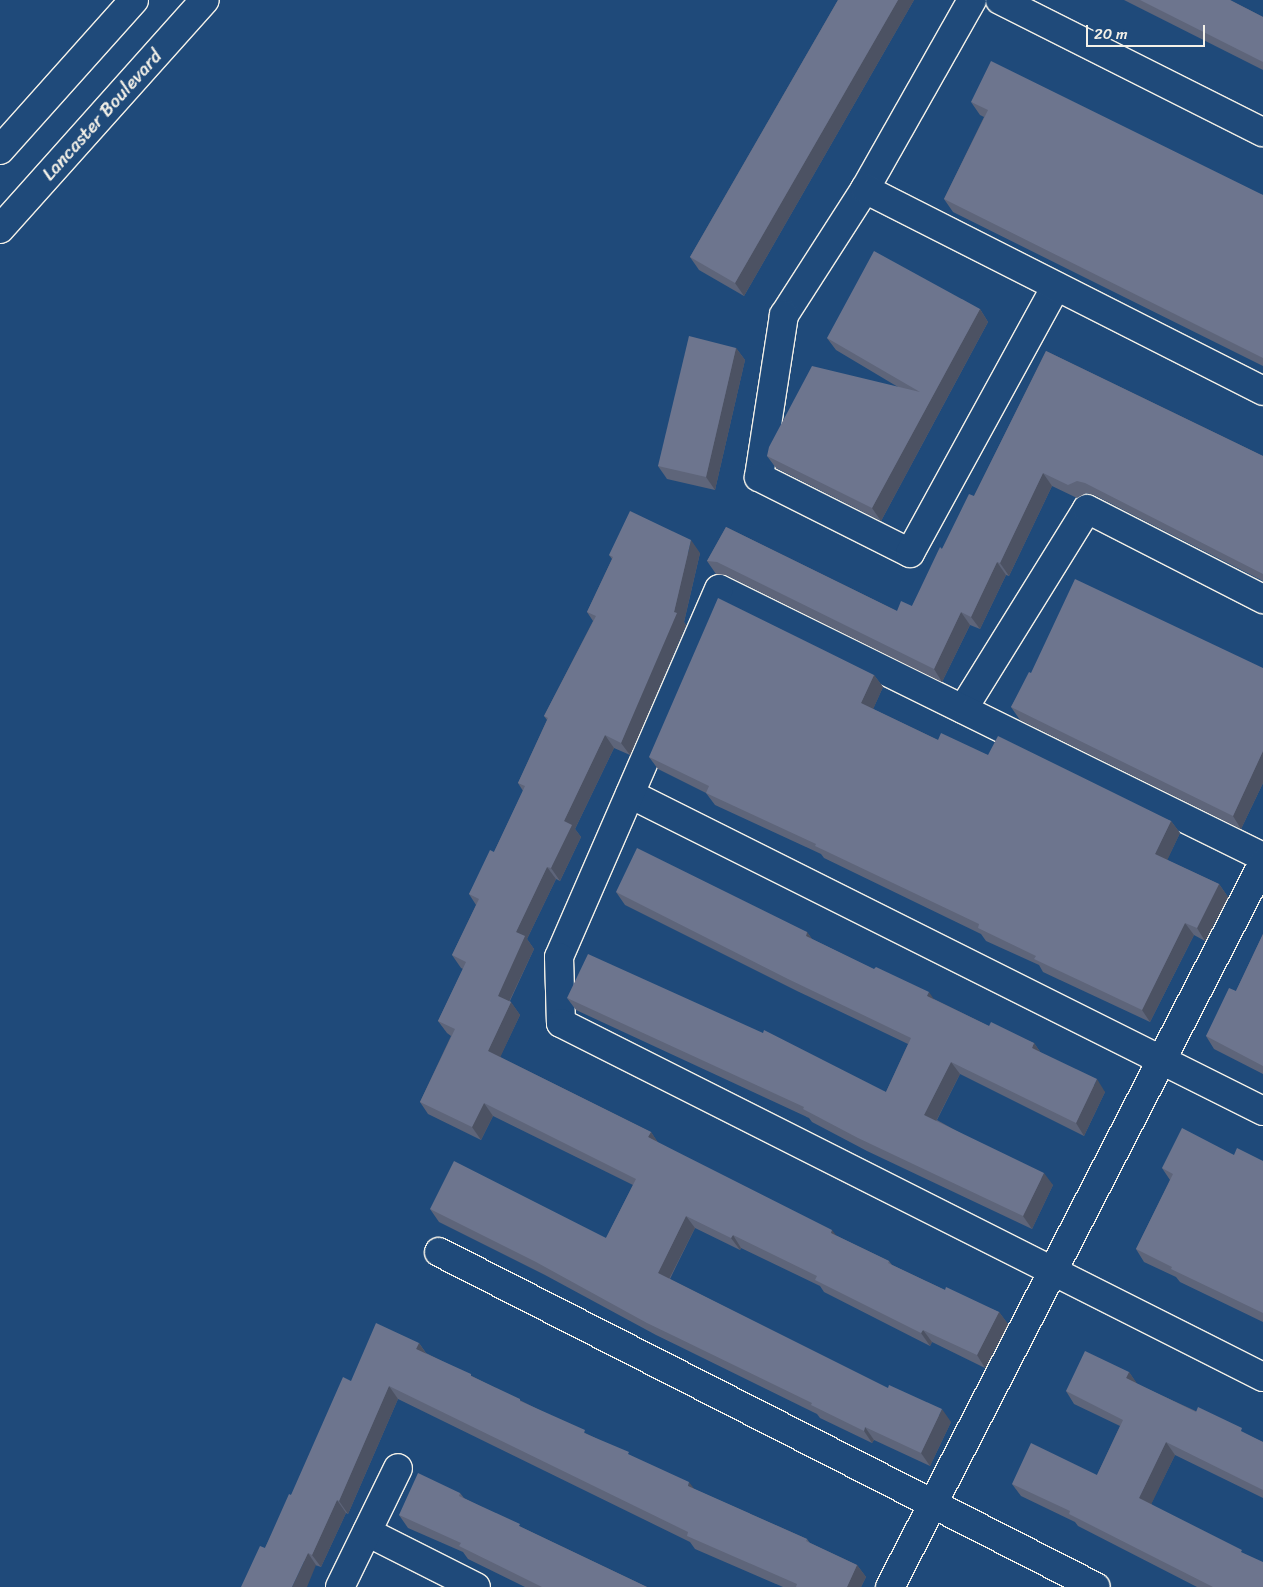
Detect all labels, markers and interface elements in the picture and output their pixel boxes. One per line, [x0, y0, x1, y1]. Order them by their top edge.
scale bar [1088, 15, 1207, 47]
text: 20 m [1094, 21, 1128, 47]
street label: Lancaster Boulevard [37, 45, 167, 185]

